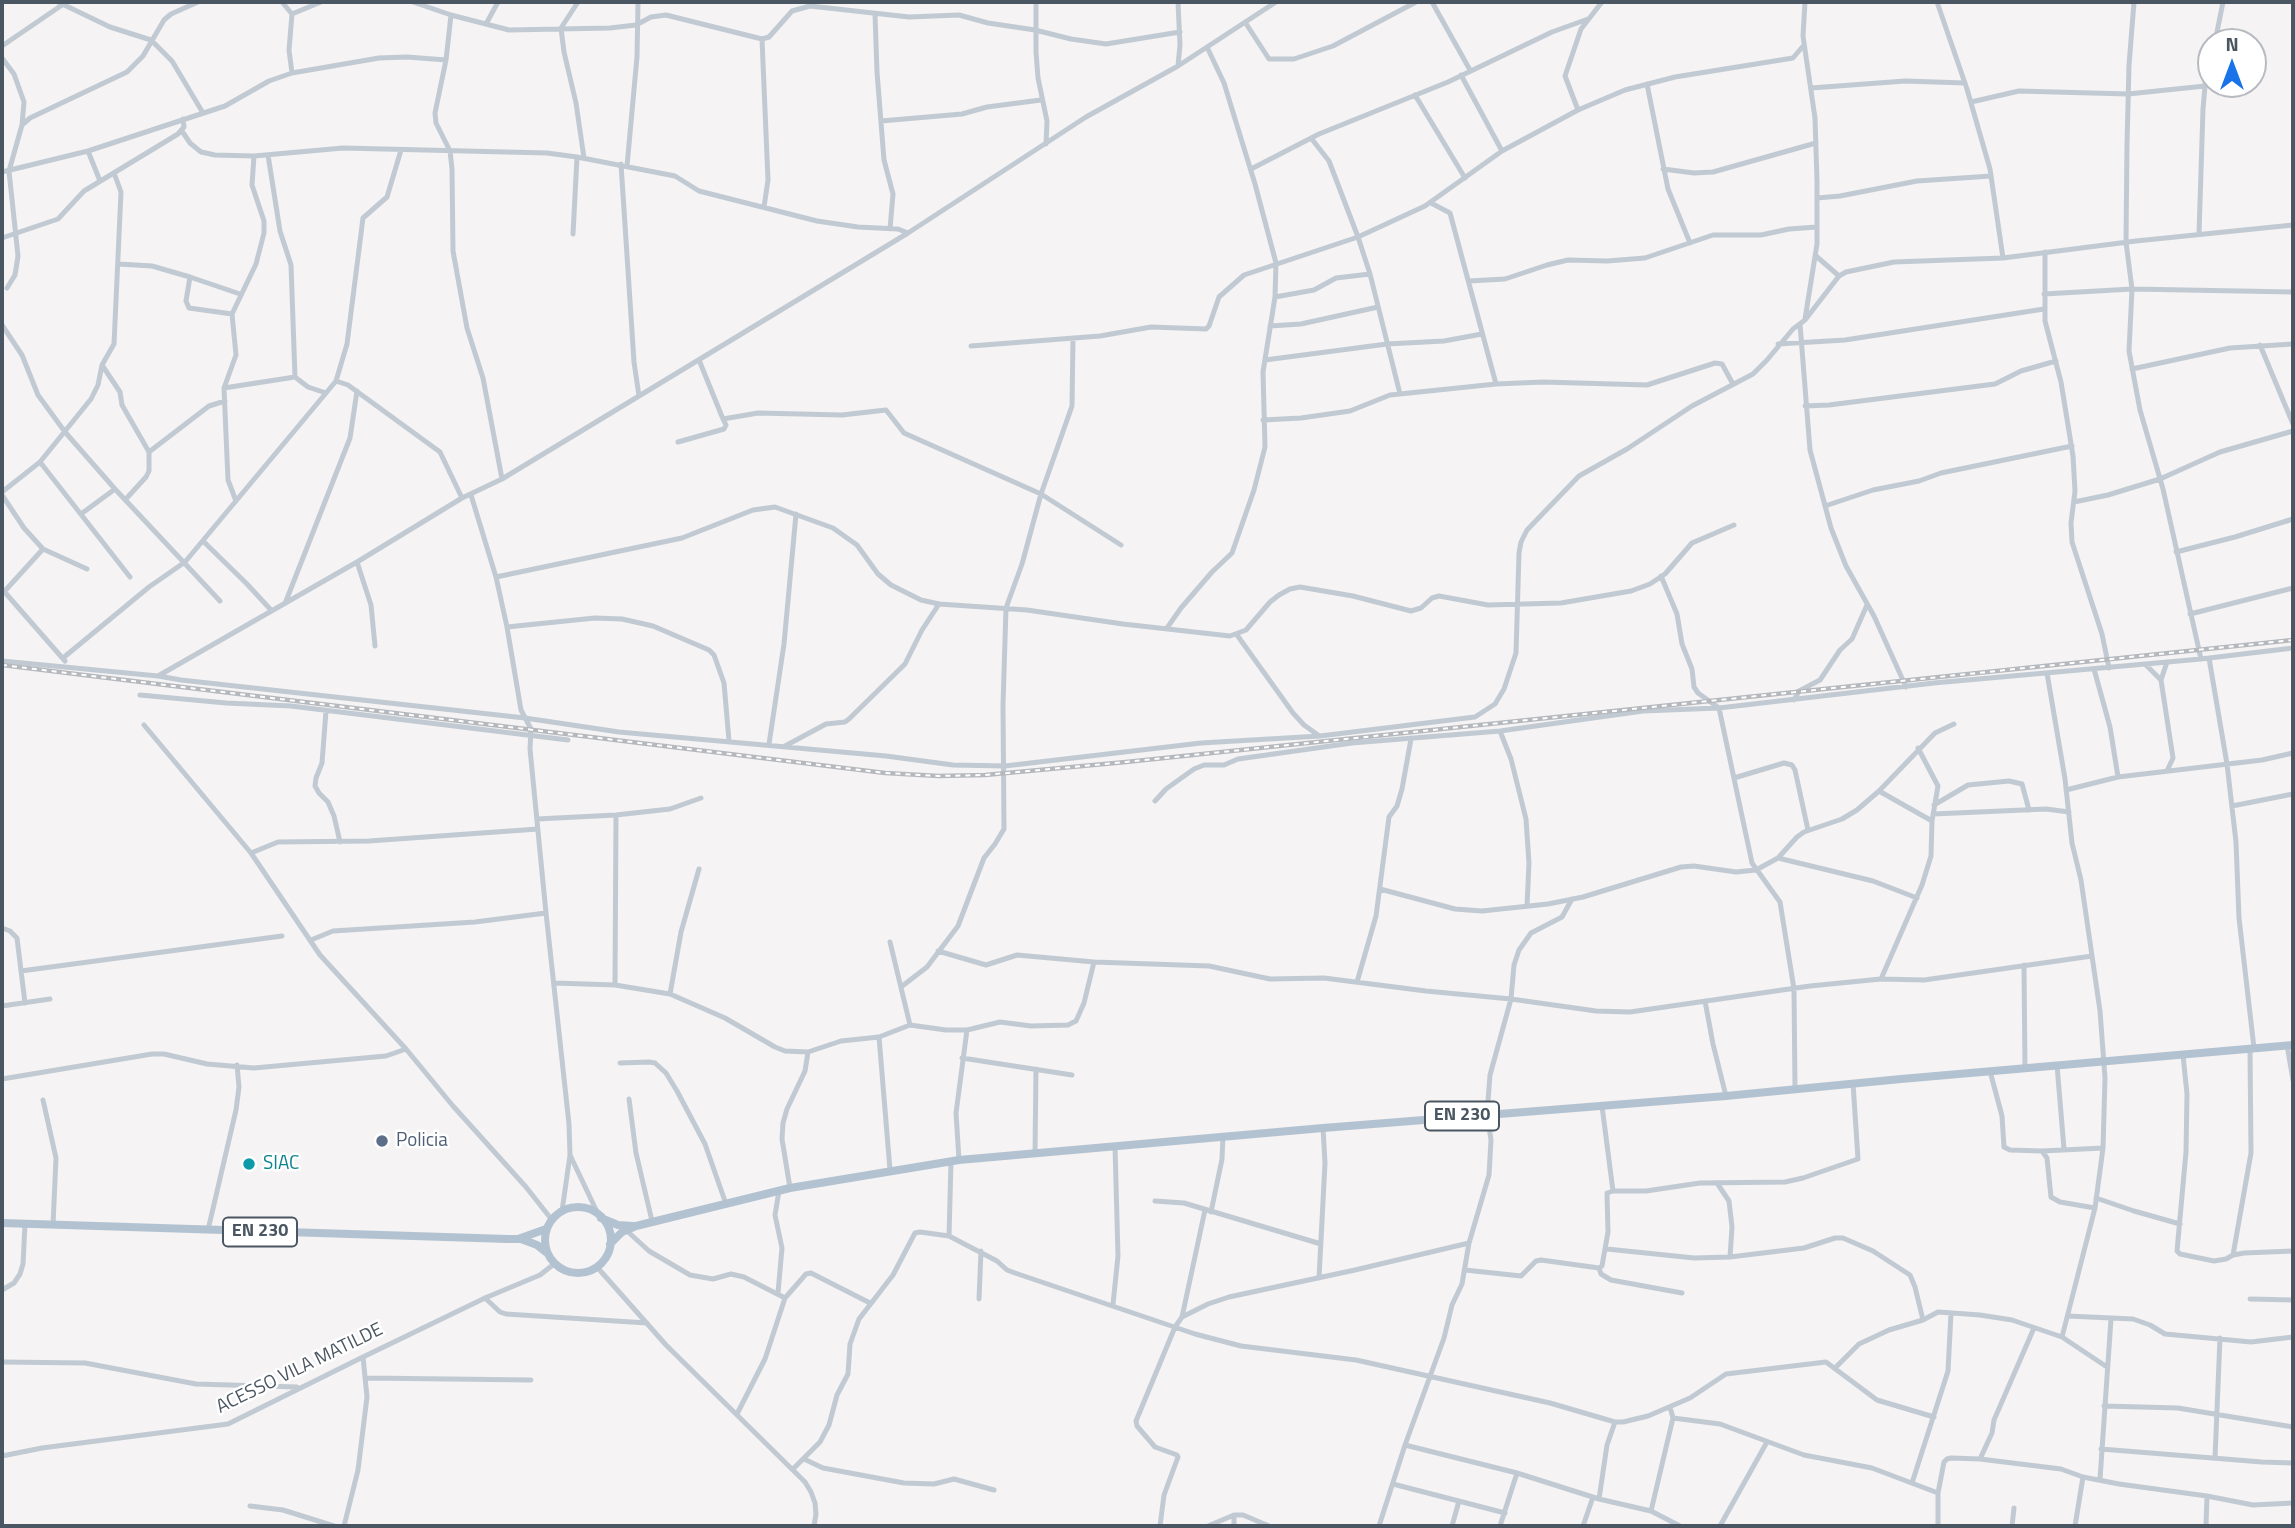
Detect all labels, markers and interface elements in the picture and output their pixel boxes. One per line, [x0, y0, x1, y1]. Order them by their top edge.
north arrow [2197, 28, 2267, 98]
text: N [2225, 29, 2239, 58]
road number: EN 230 [1425, 1101, 1499, 1130]
place label: Policia [396, 1130, 448, 1152]
marker: Policia [374, 1133, 390, 1149]
place label: SIAC [263, 1153, 299, 1175]
marker: SIAC [241, 1156, 257, 1172]
road number: EN 230 [223, 1218, 297, 1246]
street label: ACESSO VILA MATILDE [213, 1319, 387, 1419]

